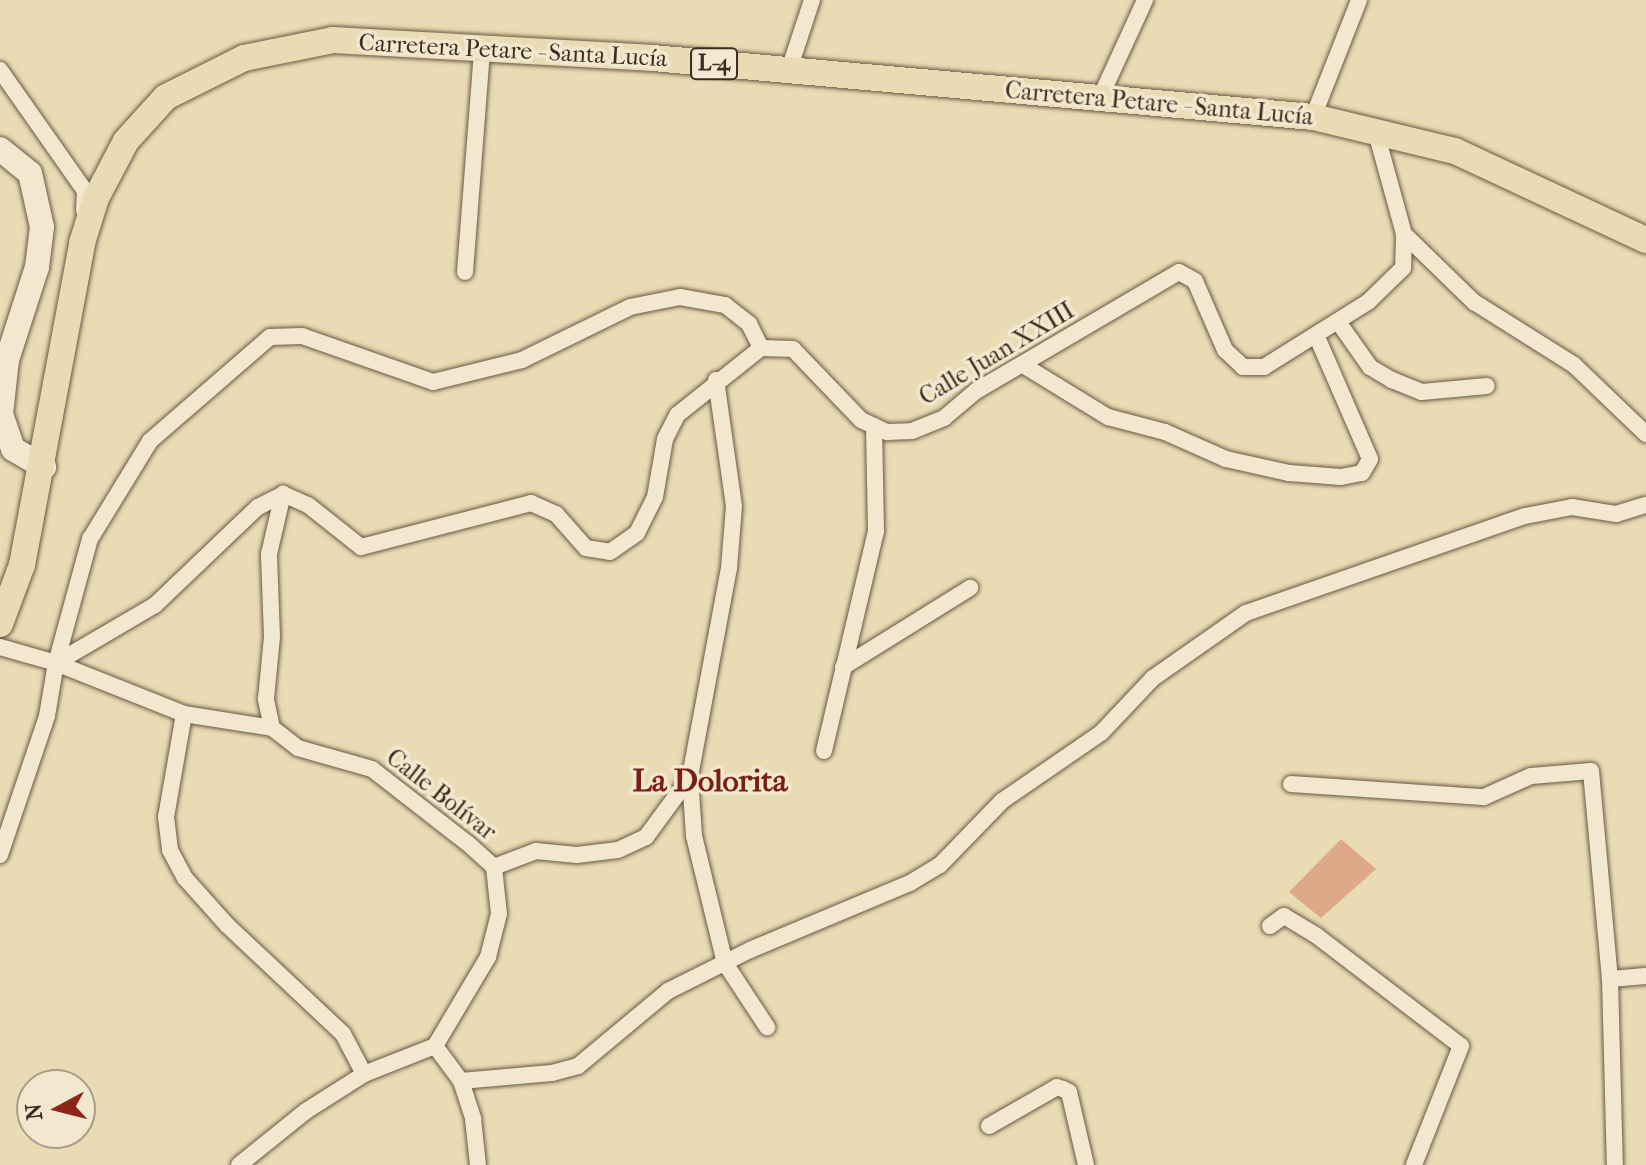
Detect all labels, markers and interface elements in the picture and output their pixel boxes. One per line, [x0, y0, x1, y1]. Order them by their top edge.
street label: Carretera Petare - Santa Lucía [358, 29, 668, 73]
road number: L-4 [690, 46, 738, 82]
street label: Carretera Petare - Santa Lucía [1004, 76, 1314, 132]
street label: Calle Juan XXIII [914, 296, 1080, 412]
street label: Calle Bolívar [380, 743, 502, 847]
district label: La Dolorita [632, 762, 788, 800]
north arrow [16, 1069, 96, 1149]
text: N [20, 1102, 48, 1122]

